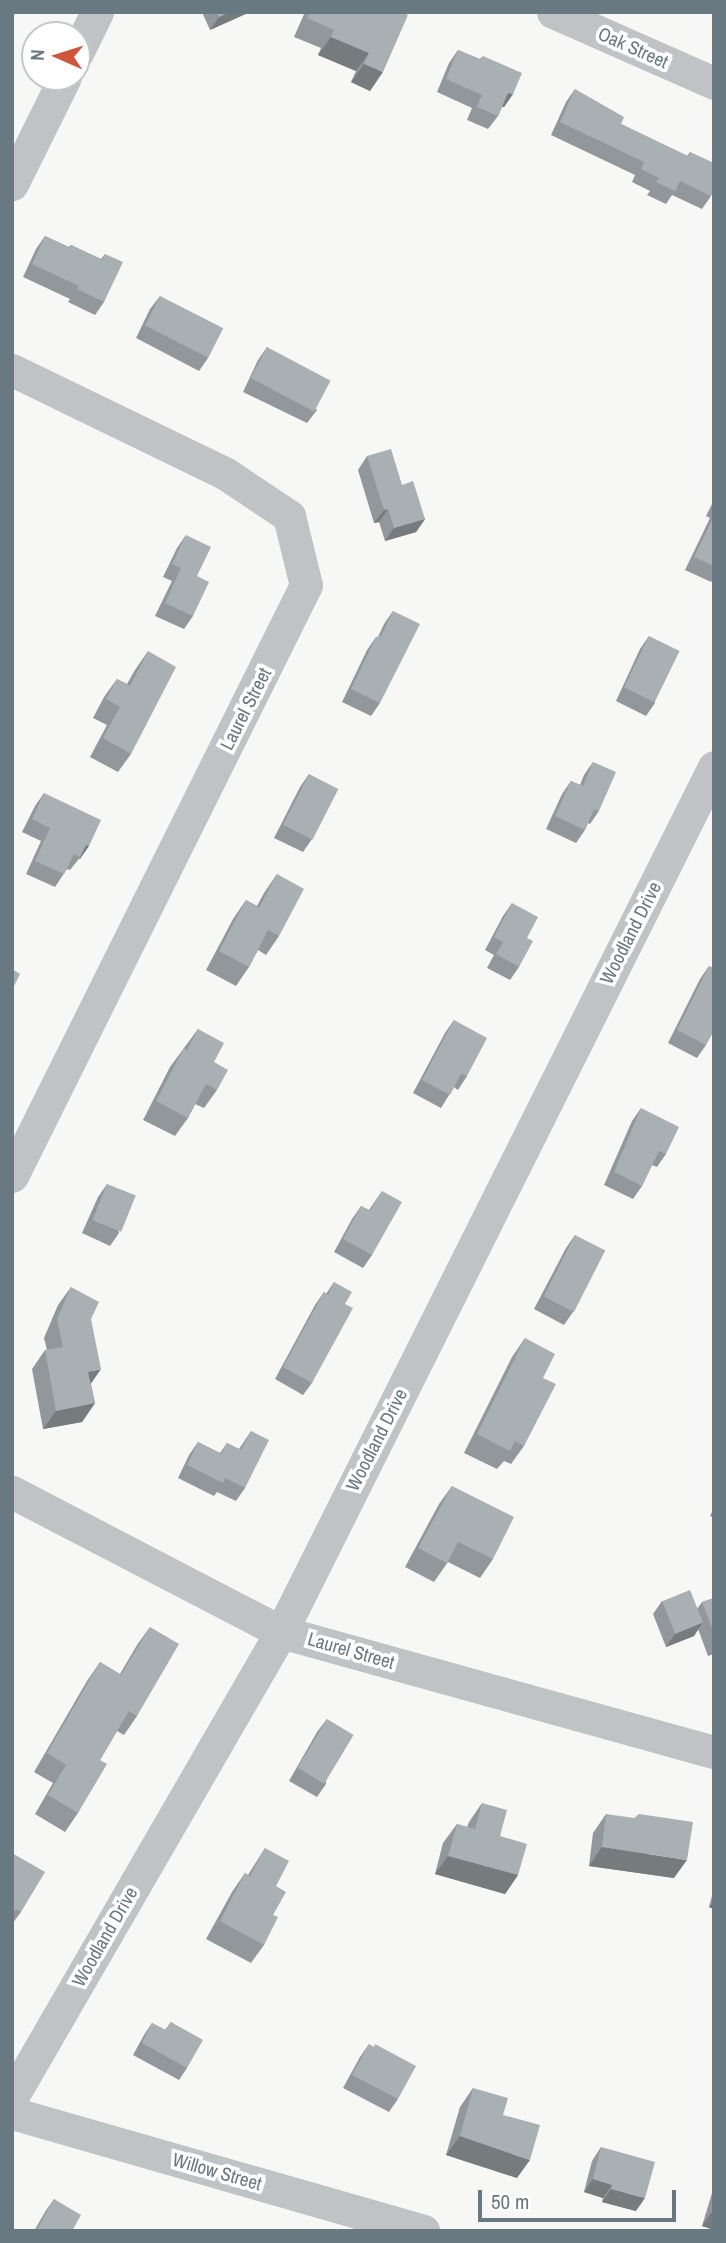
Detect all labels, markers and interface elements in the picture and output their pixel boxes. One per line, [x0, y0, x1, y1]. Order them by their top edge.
north arrow [21, 21, 91, 91]
street label: Oak Street [594, 22, 672, 74]
text: N [24, 49, 50, 61]
street label: Laurel Street [216, 664, 276, 754]
street label: Woodland Drive [596, 878, 666, 988]
street label: Woodland Drive [342, 1385, 412, 1495]
street label: Laurel Street [305, 1628, 397, 1674]
street label: Woodland Drive [67, 1883, 143, 1991]
street label: Willow Street [170, 2148, 264, 2196]
scale bar [481, 2176, 679, 2220]
text: 50 m [491, 2187, 529, 2216]

